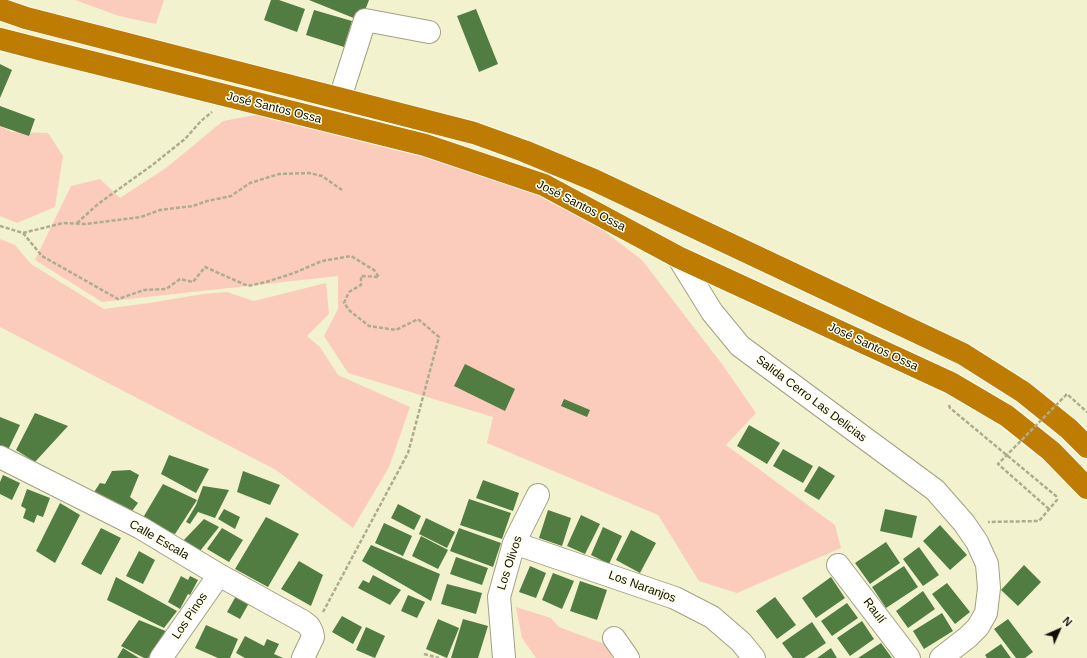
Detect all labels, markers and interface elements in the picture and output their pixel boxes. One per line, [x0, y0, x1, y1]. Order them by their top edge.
street label: José Santos Ossa [225, 89, 323, 127]
street label: José Santos Ossa [534, 177, 628, 235]
street label: José Santos Ossa [826, 320, 920, 374]
street label: Salida Cerro Las Delicias [753, 353, 869, 445]
street label: Calle Escala [127, 517, 191, 563]
street label: Los Olivos [494, 534, 526, 592]
street label: Los Naranjos [606, 568, 678, 606]
street label: Los Pinos [169, 590, 211, 642]
street label: Raulí [860, 595, 888, 627]
north arrow [1039, 610, 1079, 650]
text: N [1060, 614, 1075, 629]

